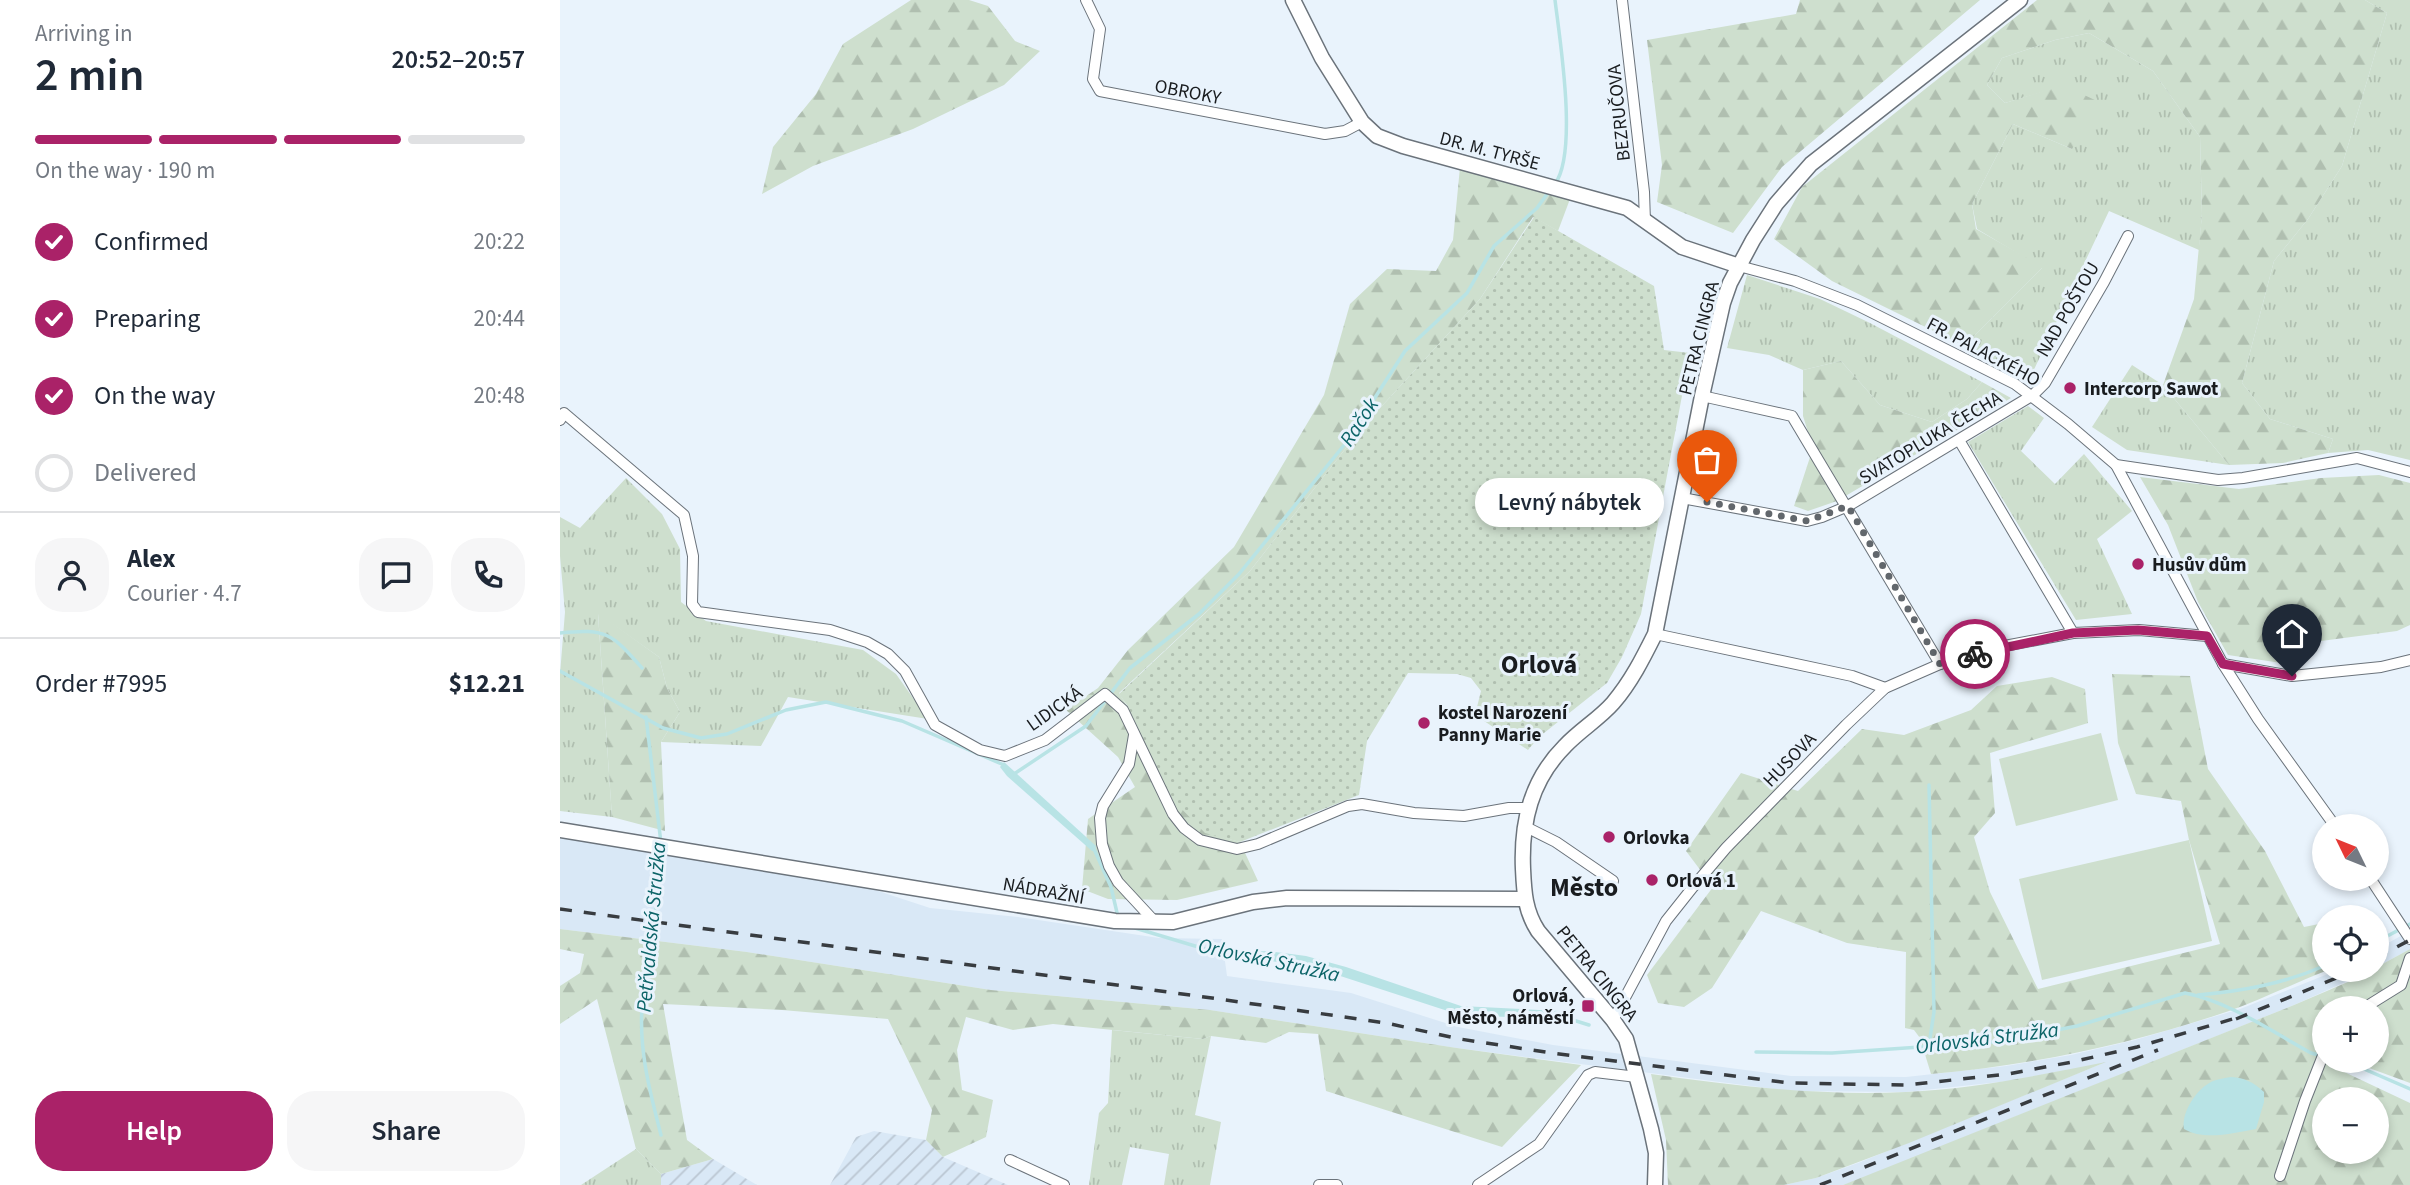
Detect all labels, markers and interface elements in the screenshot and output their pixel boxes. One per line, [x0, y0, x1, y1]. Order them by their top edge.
text: Arriving in [35, 17, 133, 50]
text: 20:52–20:57 [392, 41, 525, 78]
text: 2 min [35, 43, 144, 108]
street label: BEZRUČOVA [1601, 62, 1638, 163]
street label: OBROKY [1152, 73, 1224, 112]
street label: DR. M. TYRŠE [1436, 125, 1543, 178]
text: On the way · 190 m [35, 154, 215, 187]
icon: check [35, 223, 73, 261]
text: Confirmed [94, 223, 209, 260]
text: 20:22 [474, 225, 525, 258]
street label: NAD POŠTOU [2030, 257, 2106, 362]
street label: PETRA CINGRA [1672, 278, 1727, 398]
icon: check [35, 300, 73, 338]
text: Preparing [94, 300, 200, 337]
text: 20:44 [474, 302, 525, 335]
street label: FR. PALACKÉHO [1922, 311, 2045, 394]
place label: Intercorp Sawot [2084, 376, 2218, 403]
icon: check [35, 377, 73, 415]
text: On the way [94, 377, 215, 414]
text: 20:48 [474, 379, 525, 412]
marker: Intercorp Sawot [2062, 380, 2078, 396]
street label: SVATOPLUKA ČECHA [1854, 385, 2008, 492]
water label: Račok [1332, 391, 1386, 452]
pin [1677, 430, 1737, 502]
icon: bag [1688, 441, 1726, 479]
text: Delivered [94, 454, 197, 491]
callout: Levný nábytek [1476, 477, 1665, 526]
text: Levný nábytek [1498, 486, 1641, 519]
button: person [35, 538, 109, 612]
button: chat [359, 538, 433, 612]
button: phone [451, 538, 525, 612]
text: Alex [127, 540, 176, 577]
place label: Husův dům [2152, 552, 2247, 579]
marker: Husův dům [2130, 556, 2146, 572]
text: Courier · 4.7 [127, 577, 242, 610]
pin [2262, 604, 2322, 676]
icon: home [2273, 615, 2311, 653]
courier [1940, 619, 2010, 689]
icon: bike [1956, 635, 1994, 673]
district label: Orlová [1501, 646, 1577, 683]
text: Order #7995 [35, 665, 167, 702]
text: $12.21 [449, 665, 525, 702]
street label: LIDICKÁ [1021, 680, 1089, 738]
place label: kostel Narození Panny Marie [1438, 700, 1569, 749]
marker: kostel Narození Panny Marie [1416, 715, 1432, 731]
street label: HUSOVA [1757, 726, 1823, 793]
north arrow [2312, 814, 2389, 891]
map controls [2312, 814, 2389, 1164]
place label: Orlovka [1623, 825, 1690, 852]
marker: Orlovka [1601, 829, 1617, 845]
water label: Petřvaldská Stružka [629, 841, 673, 1013]
place label: Orlová 1 [1666, 868, 1736, 895]
district label: Město [1550, 869, 1618, 906]
street label: NÁDRAŽNÍ [1001, 871, 1088, 912]
marker: Orlová 1 [1644, 872, 1660, 888]
button: locate [2312, 905, 2389, 982]
street label: PETRA CINGRA [1550, 920, 1644, 1028]
water label: Orlovská Stružka [1195, 930, 1343, 990]
place label: Orlová, Město, náměstí [1447, 983, 1576, 1032]
button: + [2312, 996, 2389, 1073]
marker: Orlová, Město, náměstí [1580, 998, 1596, 1014]
water label: Orlovská Stružka [1914, 1014, 2060, 1062]
button: − [2312, 1087, 2389, 1164]
button: Help [35, 1091, 273, 1171]
button: Share [287, 1091, 525, 1171]

